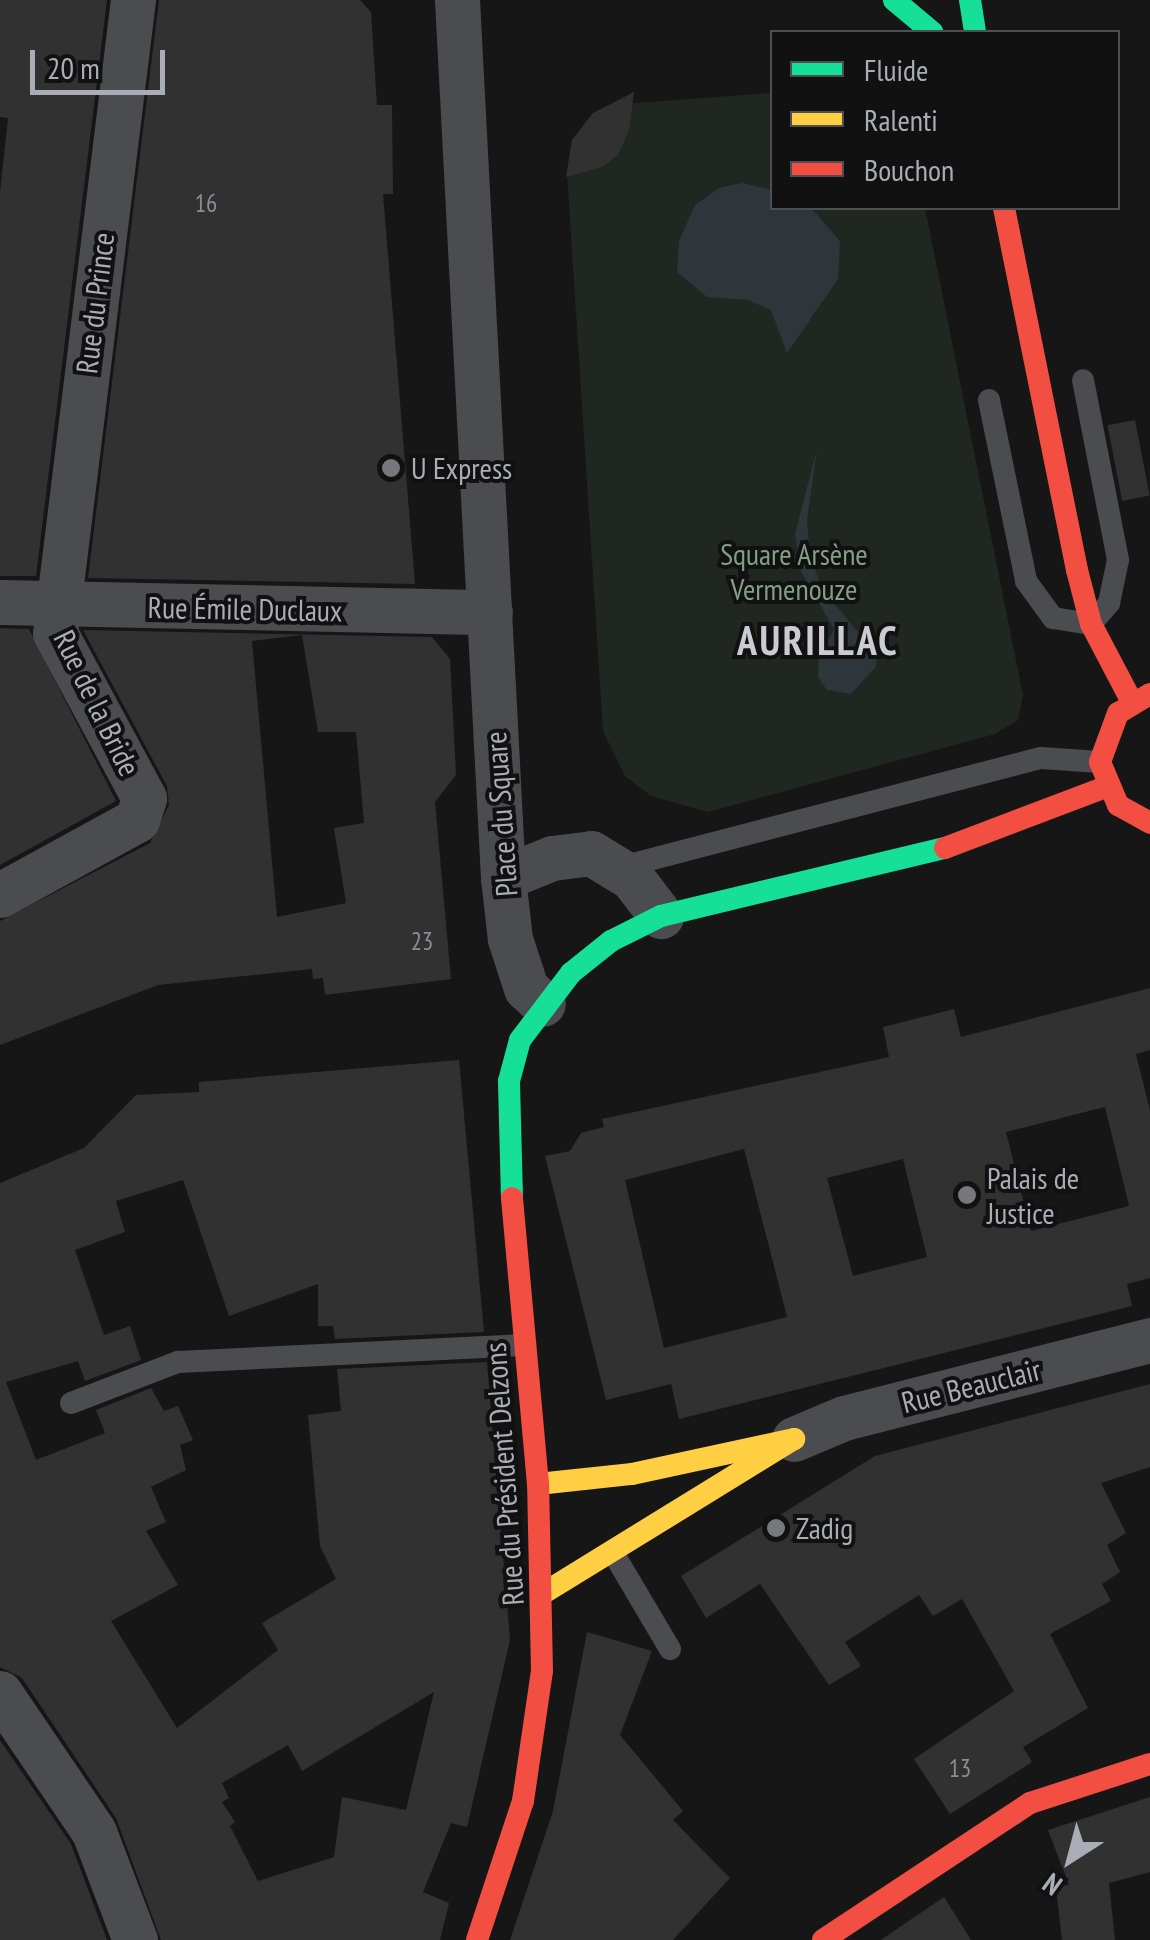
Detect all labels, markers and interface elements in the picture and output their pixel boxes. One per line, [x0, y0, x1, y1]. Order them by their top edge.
scale bar [35, 30, 170, 92]
legend [770, 30, 1120, 210]
text: 20 m [47, 48, 100, 87]
text: Fluide [864, 50, 928, 89]
text: Ralenti [864, 100, 938, 139]
text: Bouchon [864, 150, 954, 189]
house number: 16 [195, 188, 217, 218]
street label: Rue du Prince [68, 230, 122, 376]
place label: U Express [411, 450, 512, 486]
marker: U Express [380, 457, 402, 479]
park label: Square Arsène Vermenouze [720, 536, 868, 606]
street label: Rue Émile Duclaux [147, 589, 343, 629]
district label: AURILLAC [737, 616, 899, 664]
street label: Rue de la Bride [46, 624, 148, 782]
street label: Place du Square [477, 730, 525, 898]
house number: 23 [411, 926, 433, 956]
place label: Palais de Justice [987, 1160, 1079, 1230]
marker: Palais de Justice [956, 1184, 978, 1206]
street label: Rue du Président Delzons [477, 1341, 531, 1607]
street label: Rue Beauclair [898, 1351, 1044, 1421]
place label: Zadig [796, 1510, 853, 1546]
marker: Zadig [765, 1517, 787, 1539]
house number: 13 [949, 1753, 971, 1783]
north arrow [1020, 1810, 1120, 1910]
text: N [1035, 1865, 1069, 1904]

